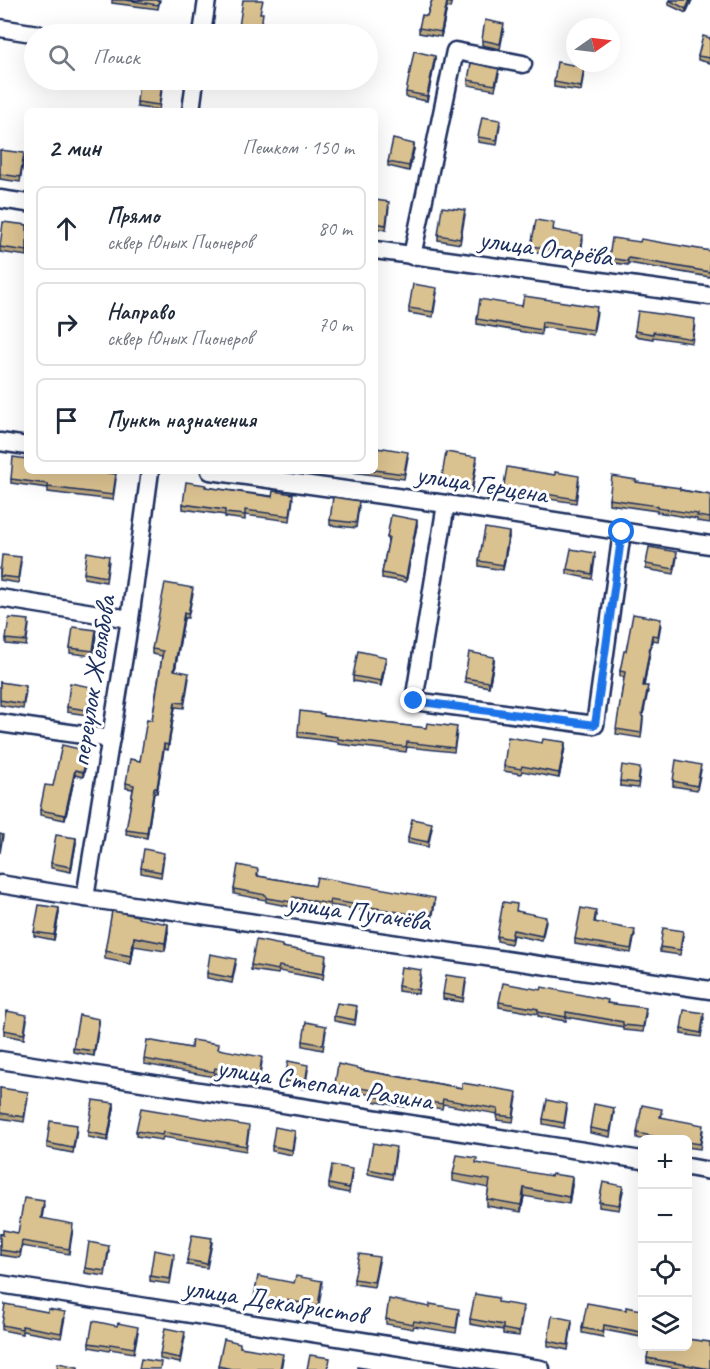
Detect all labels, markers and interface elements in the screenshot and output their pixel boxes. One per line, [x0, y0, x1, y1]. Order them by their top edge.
north arrow [566, 18, 620, 72]
search box [24, 24, 378, 90]
icon: search [45, 41, 78, 74]
text: Поиск [93, 43, 139, 71]
text: 2 мин [48, 131, 101, 164]
text: Пешком · 150 m [242, 135, 354, 160]
text: Прямо [107, 202, 159, 230]
icon: ahead [50, 212, 83, 245]
text: 80 m [318, 216, 352, 241]
street label: улица Огарёва [475, 221, 617, 274]
text: сквер Юных Пионеров [107, 230, 253, 255]
text: Направо [107, 298, 174, 326]
icon: right [50, 308, 83, 341]
text: 70 m [318, 312, 352, 337]
text: сквер Юных Пионеров [107, 326, 253, 351]
icon: arrive [50, 404, 83, 437]
text: Пункт назначения [107, 406, 256, 434]
street label: улица Герцена [412, 456, 553, 512]
route start [608, 518, 634, 544]
street label: переулок Желябова [62, 592, 124, 769]
route end [400, 687, 426, 713]
street label: улица Пугачёва [283, 884, 435, 939]
street label: улица Степана Разина [213, 1049, 438, 1118]
map controls [638, 1135, 692, 1351]
button: + [638, 1135, 692, 1189]
button: − [638, 1189, 692, 1243]
button: locate [638, 1243, 692, 1297]
street label: улица Декабристов [179, 1269, 373, 1333]
button: layers [638, 1297, 692, 1351]

